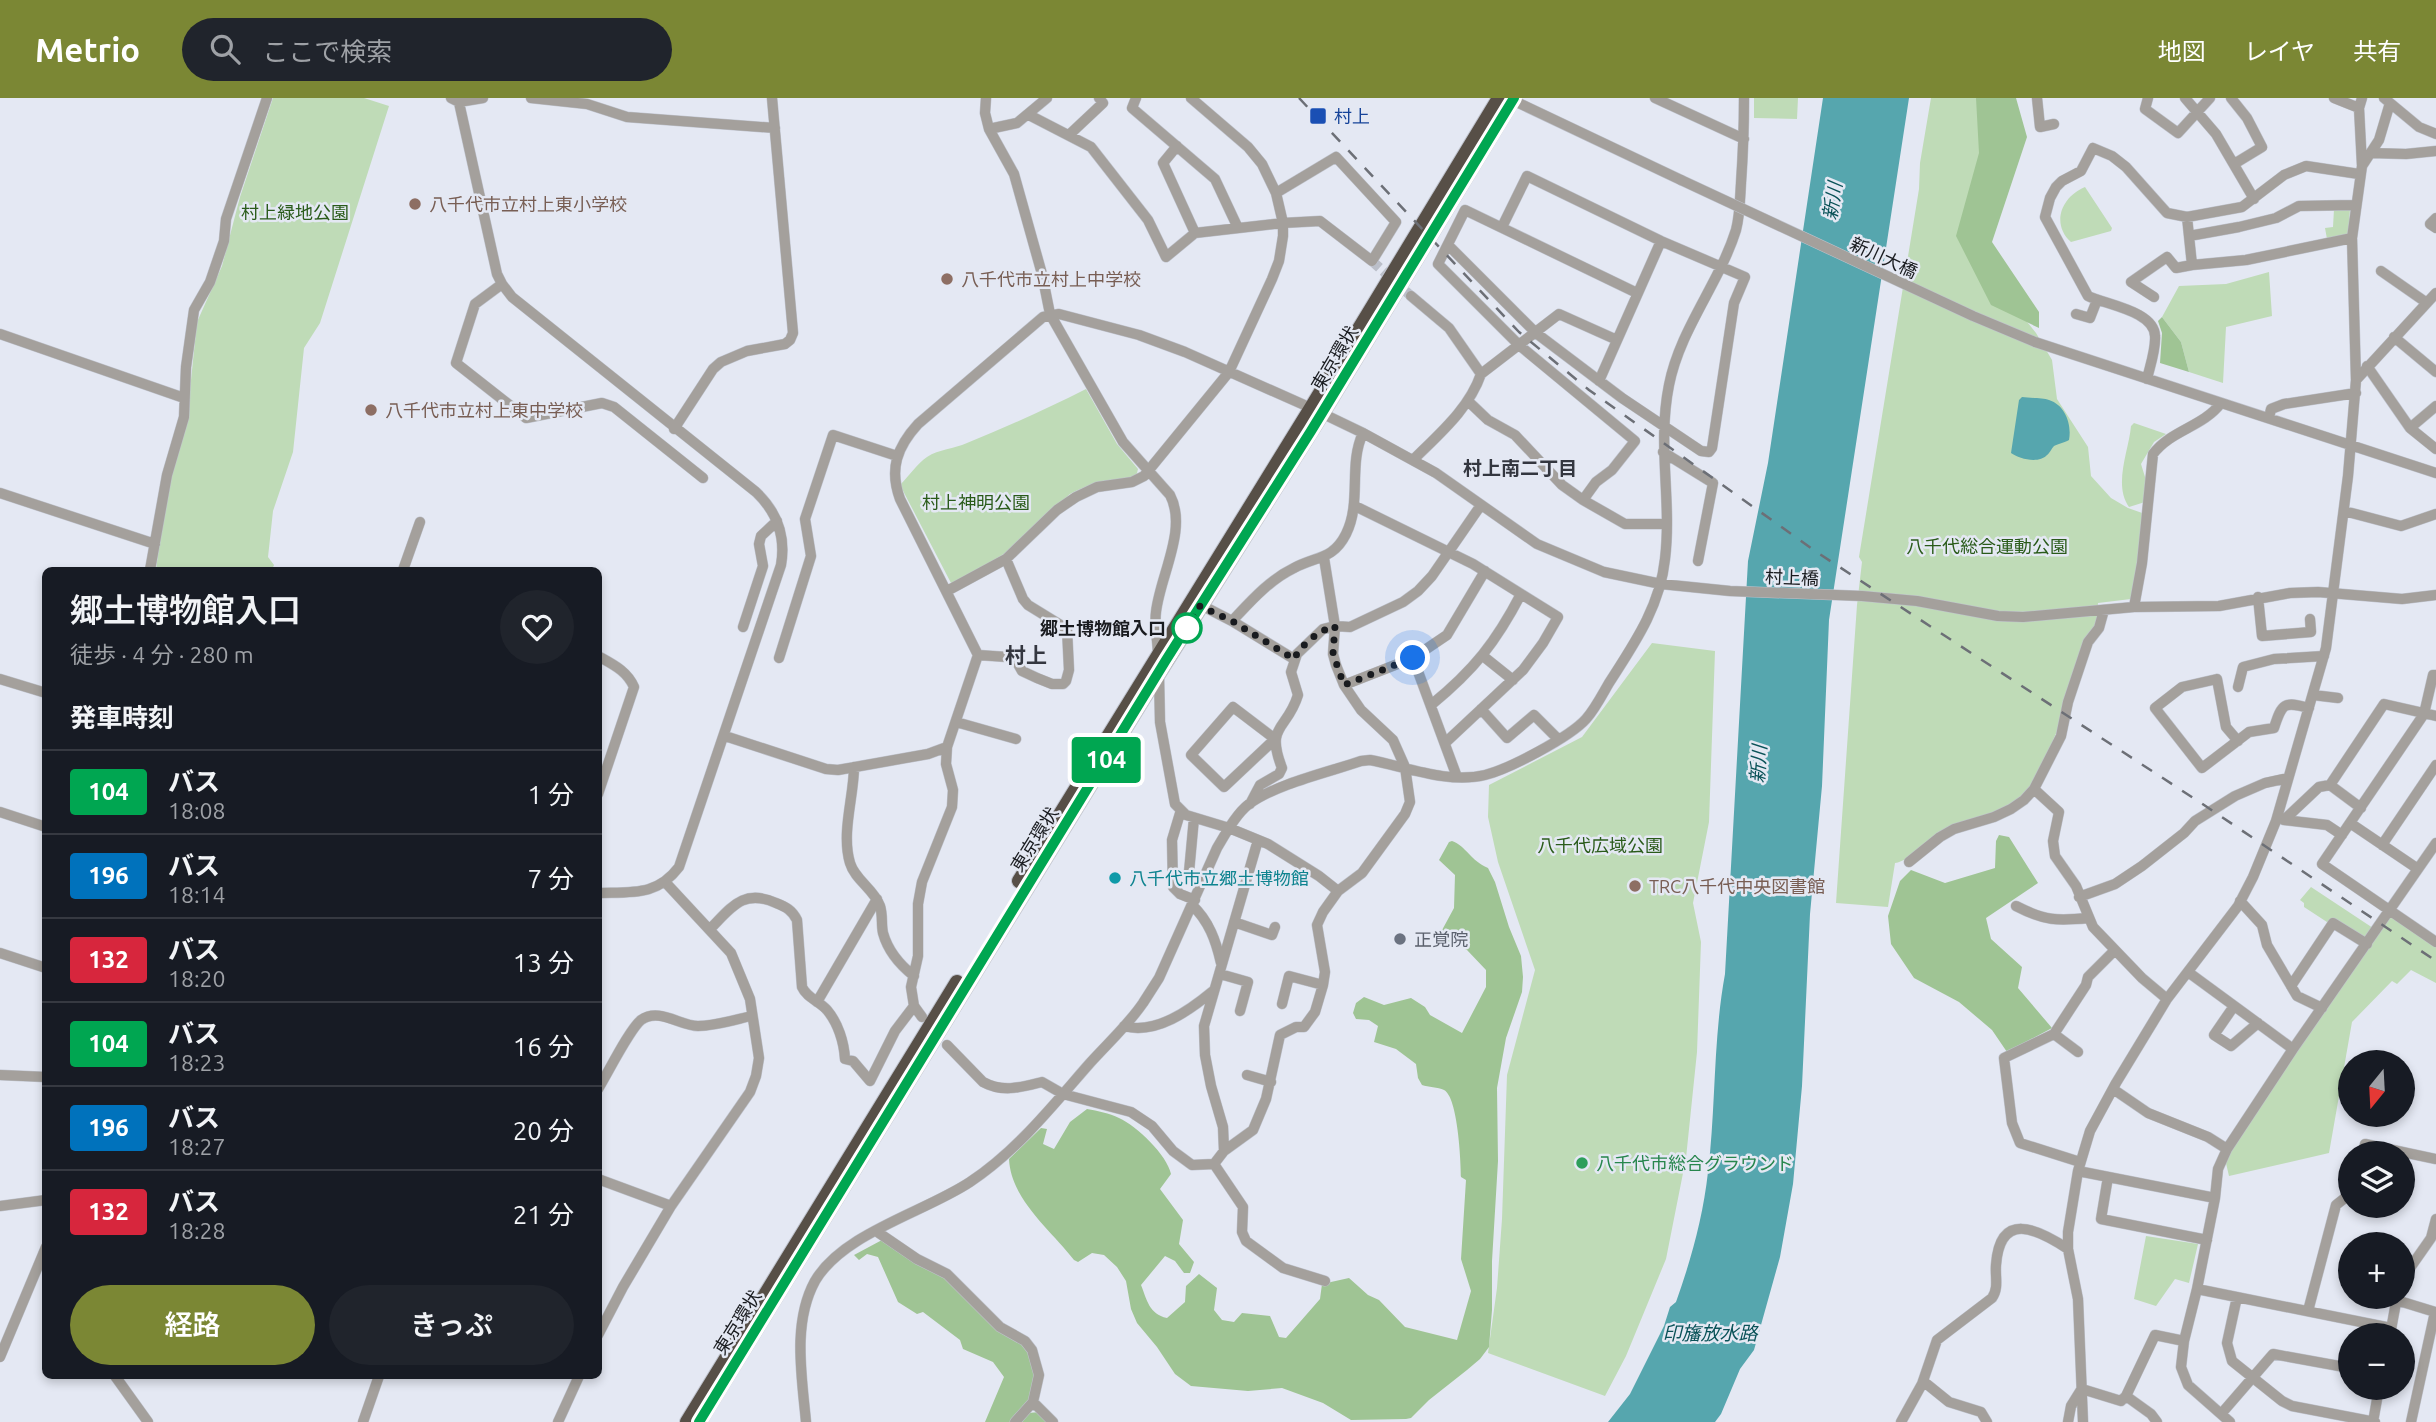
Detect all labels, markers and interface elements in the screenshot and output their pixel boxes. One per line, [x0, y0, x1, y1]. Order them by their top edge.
search box [182, 18, 672, 81]
icon: search [206, 30, 244, 68]
text: Metrio [35, 31, 140, 68]
text: ここで検索 [262, 37, 392, 66]
text: 地図 [2158, 38, 2206, 65]
text: レイヤ [2244, 38, 2315, 65]
text: 共有 [2353, 38, 2401, 65]
marker: 村上 [1308, 106, 1328, 126]
place label: 村上 [1334, 106, 1370, 126]
water label: 新川 [1818, 179, 1846, 221]
place label: 八千代市立村上東小学校 [429, 194, 627, 214]
marker: 八千代市立村上東小学校 [407, 196, 423, 212]
park label: 村上緑地公園 [241, 202, 349, 222]
street label: 新川大橋 [1847, 233, 1921, 281]
place label: 八千代市立村上中学校 [961, 269, 1141, 289]
marker: 八千代市立村上中学校 [939, 271, 955, 287]
street label: 東京環状 [1307, 322, 1361, 394]
place label: 八千代市立村上東中学校 [385, 400, 583, 420]
marker: 八千代市立村上東中学校 [363, 402, 379, 418]
district label: 村上南二丁目 [1463, 457, 1577, 479]
park label: 村上神明公園 [922, 492, 1030, 512]
park label: 八千代総合運動公園 [1906, 536, 2068, 556]
street label: 村上橋 [1765, 566, 1819, 588]
button: heart [500, 590, 574, 664]
text: 郷土博物館入口 [70, 591, 301, 628]
marker: 郷土博物館入口 [1172, 613, 1202, 643]
place label: 郷土博物館入口 [1040, 618, 1166, 638]
your location [1395, 640, 1430, 675]
text: 徒歩 · 4 分 · 280 m [70, 642, 254, 667]
district label: 村上 [1005, 643, 1047, 667]
text: 発車時刻 [70, 703, 174, 732]
line badge: 104 [1066, 737, 1146, 783]
water label: 新川 [1746, 742, 1770, 784]
text: 104 [1086, 746, 1126, 773]
text: バス [168, 767, 220, 796]
text: 104 [88, 778, 129, 805]
text: 1 分 [527, 780, 574, 809]
text: 18:08 [168, 798, 226, 823]
street label: 東京環状 [1006, 803, 1062, 875]
park label: 八千代広域公園 [1537, 835, 1663, 855]
text: バス [168, 851, 220, 880]
text: 196 [88, 862, 129, 889]
text: 7 分 [527, 864, 574, 893]
place label: 八千代市立郷土博物館 [1129, 868, 1309, 888]
marker: 八千代市立郷土博物館 [1107, 870, 1123, 886]
place label: TRC八千代中央図書館 [1649, 876, 1825, 896]
marker: TRC八千代中央図書館 [1627, 878, 1643, 894]
text: 18:14 [168, 882, 226, 907]
place label: 正覚院 [1414, 929, 1468, 949]
marker: 正覚院 [1392, 931, 1408, 947]
text: バス [168, 935, 220, 964]
text: 132 [88, 946, 129, 973]
text: 13 分 [513, 948, 574, 977]
text: 18:20 [168, 966, 226, 991]
text: バス [168, 1019, 220, 1048]
text: 104 [88, 1030, 129, 1057]
text: 16 分 [513, 1032, 574, 1061]
text: 18:23 [168, 1050, 226, 1075]
north arrow [2338, 1050, 2415, 1127]
map controls [2338, 1050, 2415, 1400]
text: バス [168, 1103, 220, 1132]
text: 196 [88, 1114, 129, 1141]
text: 20 分 [513, 1116, 574, 1145]
text: 18:27 [168, 1134, 226, 1159]
button: layers [2338, 1141, 2415, 1218]
place label: 八千代市総合グラウンド [1596, 1153, 1794, 1173]
marker: 八千代市総合グラウンド [1574, 1155, 1590, 1171]
text: バス [168, 1187, 220, 1216]
text: 132 [88, 1198, 129, 1225]
text: 21 分 [513, 1200, 574, 1229]
text: 18:28 [168, 1218, 226, 1243]
button: + [2338, 1232, 2415, 1309]
button: 経路 [70, 1285, 315, 1365]
button: きっぷ [329, 1285, 574, 1365]
street label: 東京環状 [709, 1286, 765, 1358]
water label: 印旛放水路 [1662, 1322, 1759, 1344]
button: − [2338, 1323, 2415, 1400]

